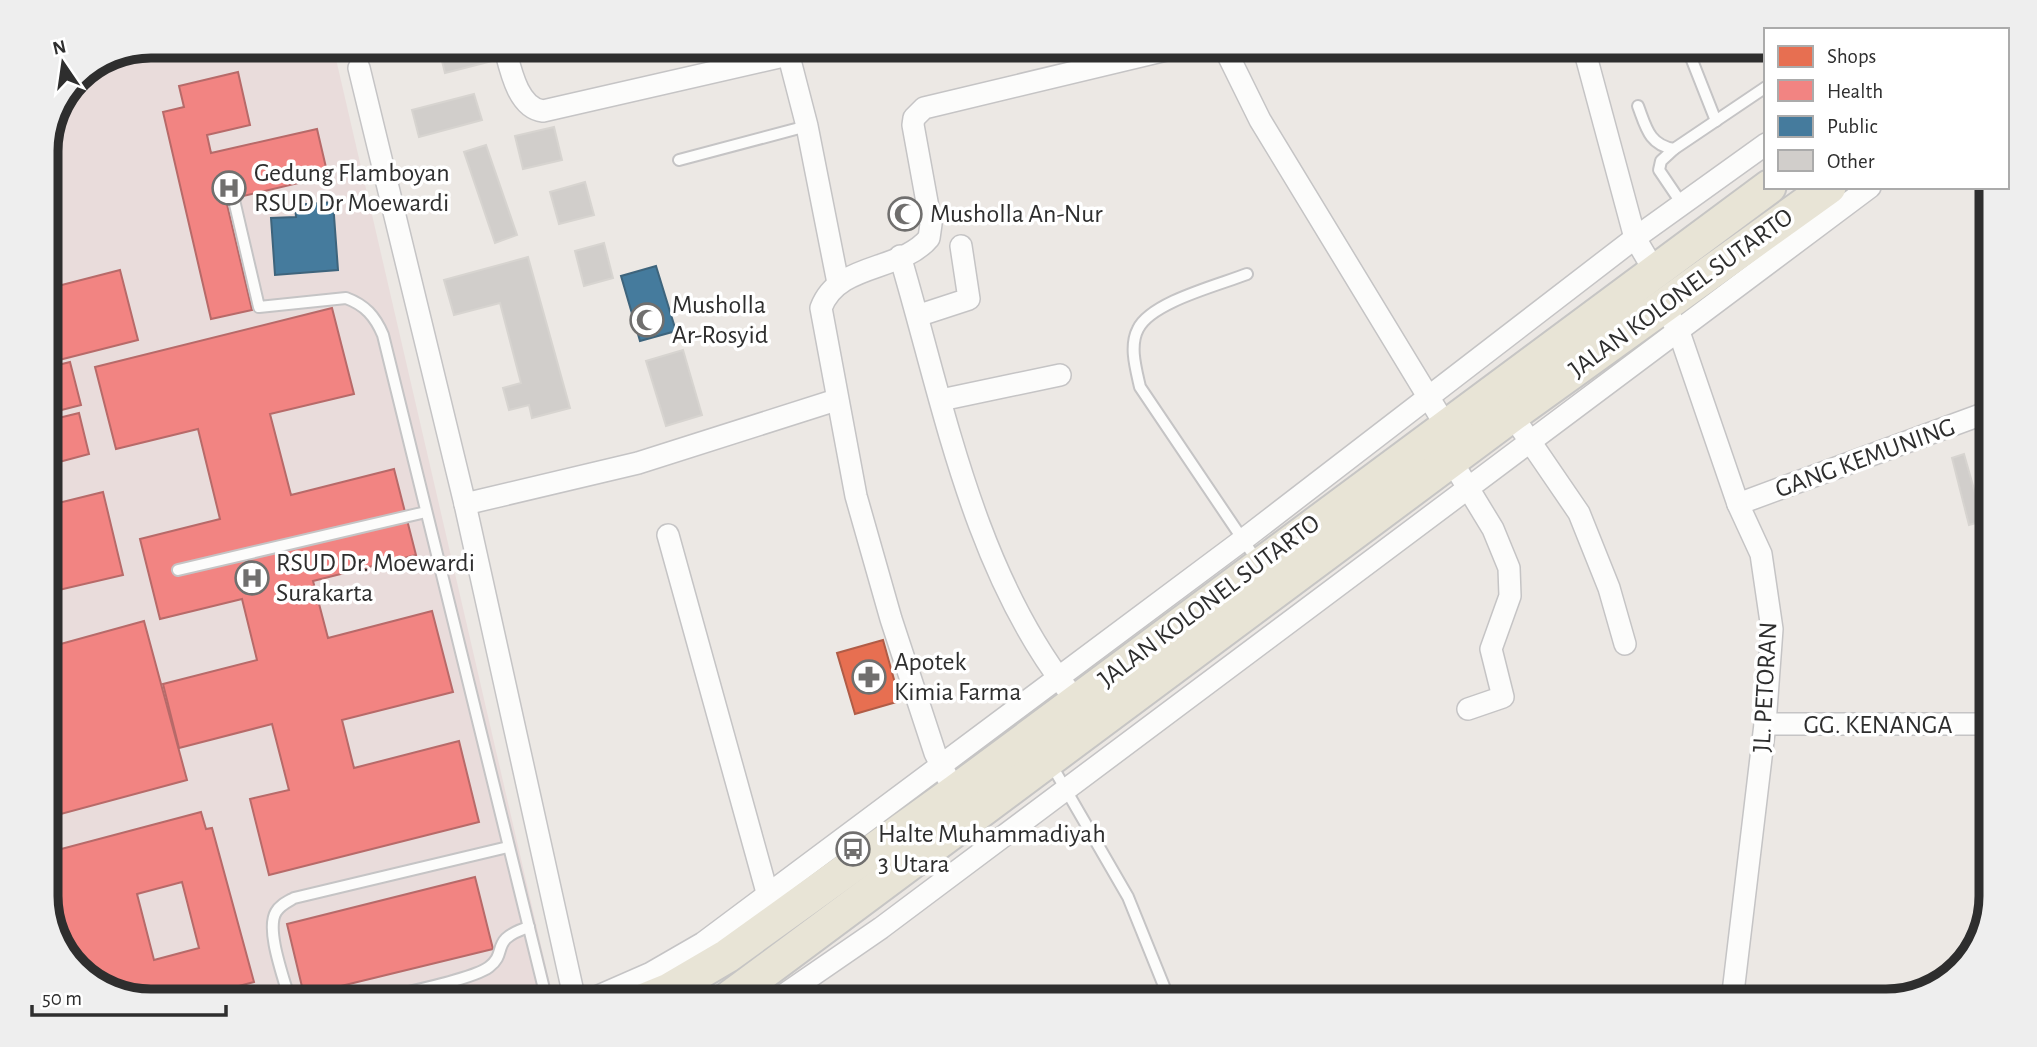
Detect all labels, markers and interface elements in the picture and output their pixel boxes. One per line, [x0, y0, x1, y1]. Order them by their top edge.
north arrow [28, 28, 98, 98]
legend [1764, 28, 2009, 189]
text: N [51, 37, 68, 59]
text: Shops [1827, 46, 1876, 67]
text: Health [1827, 81, 1883, 102]
text: Public [1827, 116, 1877, 137]
text: Other [1827, 151, 1875, 172]
place label: Gedung Flamboyan RSUD Dr Moewardi [254, 160, 450, 216]
hospital icon: Gedung Flamboyan RSUD Dr Moewardi [210, 169, 248, 207]
mosque icon: Musholla An-Nur [886, 195, 924, 233]
place label: Musholla An-Nur [930, 201, 1103, 227]
street label: JALAN KOLONEL SUTARTO [1564, 203, 1798, 383]
place label: Musholla Ar-Rosyid [672, 292, 768, 348]
mosque icon: Musholla Ar-Rosyid [628, 301, 666, 339]
street label: GANG KEMUNING [1772, 413, 1958, 503]
street label: JALAN KOLONEL SUTARTO [1094, 510, 1324, 692]
place label: RSUD Dr. Moewardi Surakarta [276, 550, 475, 606]
hospital icon: RSUD Dr. Moewardi Surakarta [233, 559, 271, 597]
street label: JL. PETORAN [1749, 621, 1781, 753]
place label: Apotek Kimia Farma [894, 649, 1021, 705]
pharmacy icon: Apotek Kimia Farma [850, 658, 888, 696]
street label: GG. KENANGA [1804, 712, 1952, 738]
place label: Halte Muhammadiyah 3 Utara [878, 821, 1106, 877]
bus stop icon: Halte Muhammadiyah 3 Utara [834, 830, 872, 868]
scale bar [32, 974, 226, 1018]
text: 50 m [42, 988, 82, 1009]

